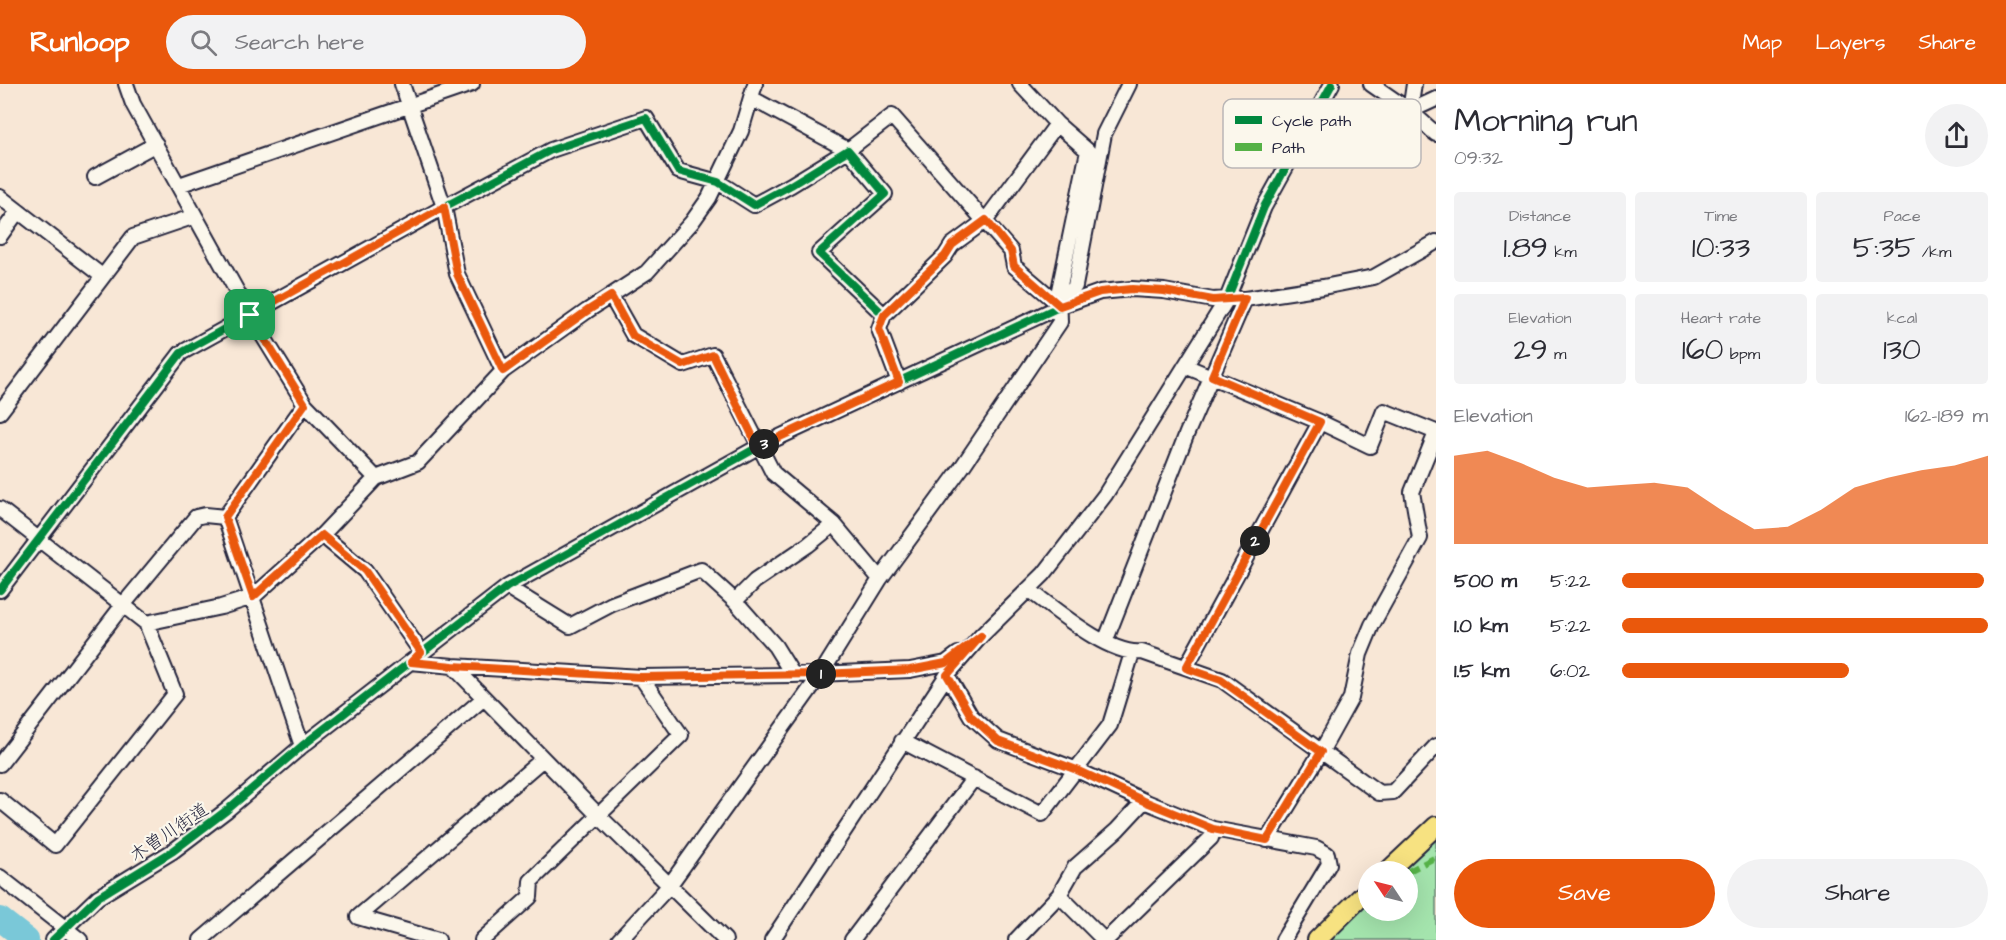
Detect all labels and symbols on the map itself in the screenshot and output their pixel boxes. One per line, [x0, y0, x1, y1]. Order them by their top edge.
legend [1223, 99, 1421, 168]
text: Cycle path [1272, 110, 1351, 133]
text: Path [1272, 137, 1305, 159]
pin [224, 289, 275, 340]
pin: 3 [749, 429, 779, 459]
pin: 2 [1240, 526, 1270, 556]
pin: 1 [806, 659, 836, 689]
street label: 木曽川街道 [125, 797, 214, 868]
north arrow [1358, 861, 1418, 921]

